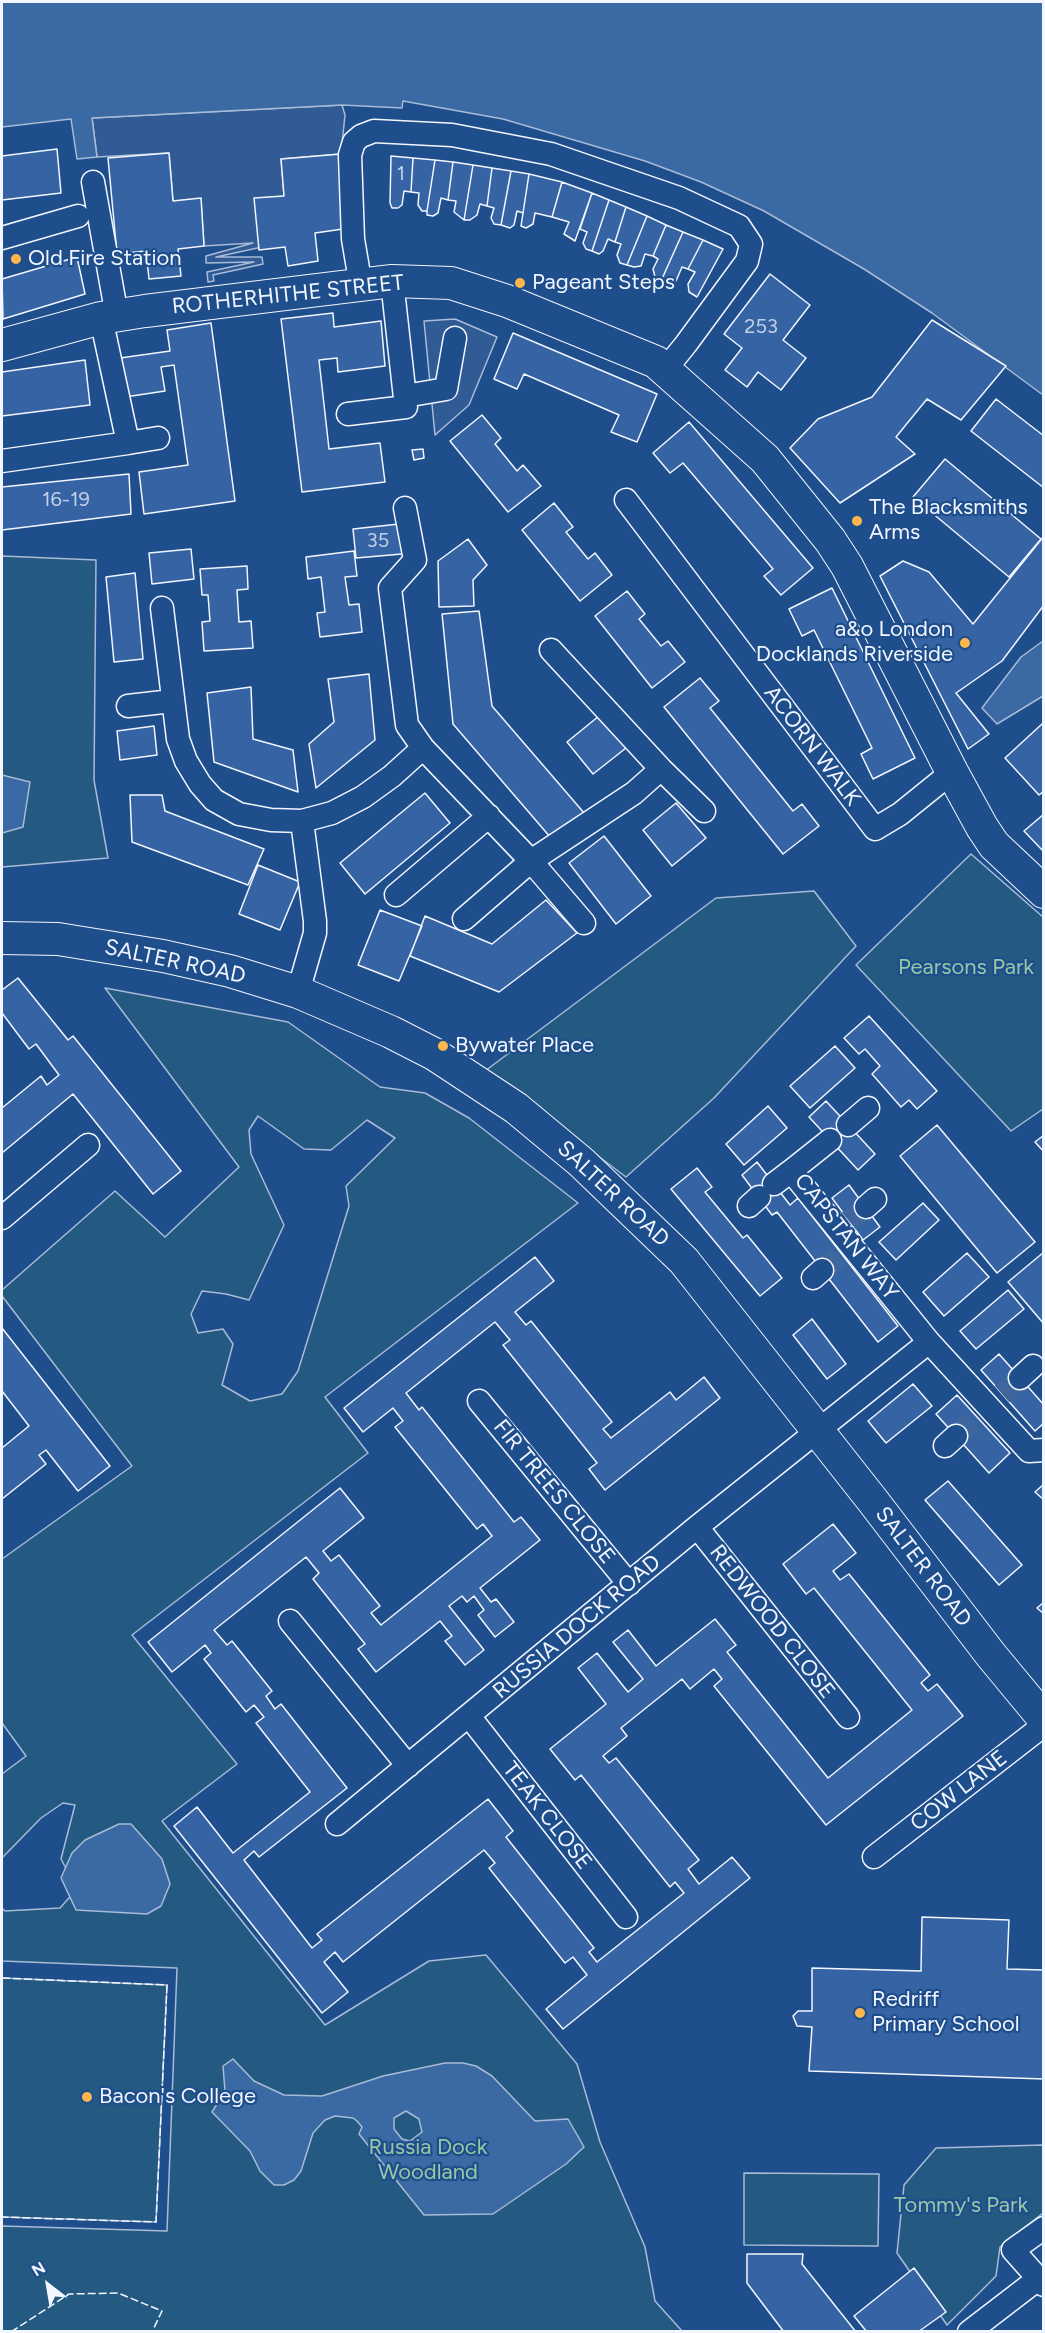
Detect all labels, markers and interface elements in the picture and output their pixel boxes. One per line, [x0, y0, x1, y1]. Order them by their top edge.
house number: 1 [397, 162, 405, 186]
place label: Old Fire Station [28, 246, 182, 272]
marker: Old Fire Station [9, 252, 23, 266]
street label: ROTHERHITHE STREET [171, 270, 405, 320]
place label: Pageant Steps [532, 270, 675, 296]
marker: Pageant Steps [513, 276, 527, 290]
house number: 253 [744, 315, 778, 339]
house number: 16-19 [42, 488, 90, 512]
place label: The Blacksmiths Arms [869, 495, 1028, 546]
marker: The Blacksmiths Arms [850, 514, 864, 528]
house number: 35 [367, 529, 389, 553]
place label: a&o London Docklands Riverside [756, 617, 953, 668]
marker: a&o London Docklands Riverside [958, 636, 972, 650]
street label: ACORN WALK [758, 681, 866, 811]
street label: SALTER ROAD [102, 934, 248, 990]
park label: Pearsons Park [898, 955, 1034, 981]
place label: Bywater Place [455, 1033, 594, 1059]
marker: Bywater Place [436, 1039, 450, 1053]
street label: SALTER ROAD [552, 1135, 674, 1253]
street label: CAPSTAN WAY [788, 1168, 904, 1306]
street label: FIR TREES CLOSE [488, 1414, 620, 1570]
street label: SALTER ROAD [869, 1502, 977, 1632]
street label: REDWOOD CLOSE [704, 1540, 840, 1704]
street label: RUSSIA DOCK ROAD [488, 1549, 666, 1705]
street label: COW LANE [905, 1745, 1013, 1837]
street label: TEAK CLOSE [497, 1757, 597, 1875]
place label: Redriff Primary School [872, 1987, 1020, 2038]
marker: Redriff Primary School [853, 2006, 867, 2020]
place label: Bacon's College [99, 2084, 256, 2110]
marker: Bacon's College [80, 2090, 94, 2104]
park label: Russia Dock Woodland [369, 2135, 487, 2186]
park label: Tommy's Park [894, 2193, 1028, 2219]
north arrow [18, 2255, 78, 2315]
text: N [28, 2258, 49, 2280]

